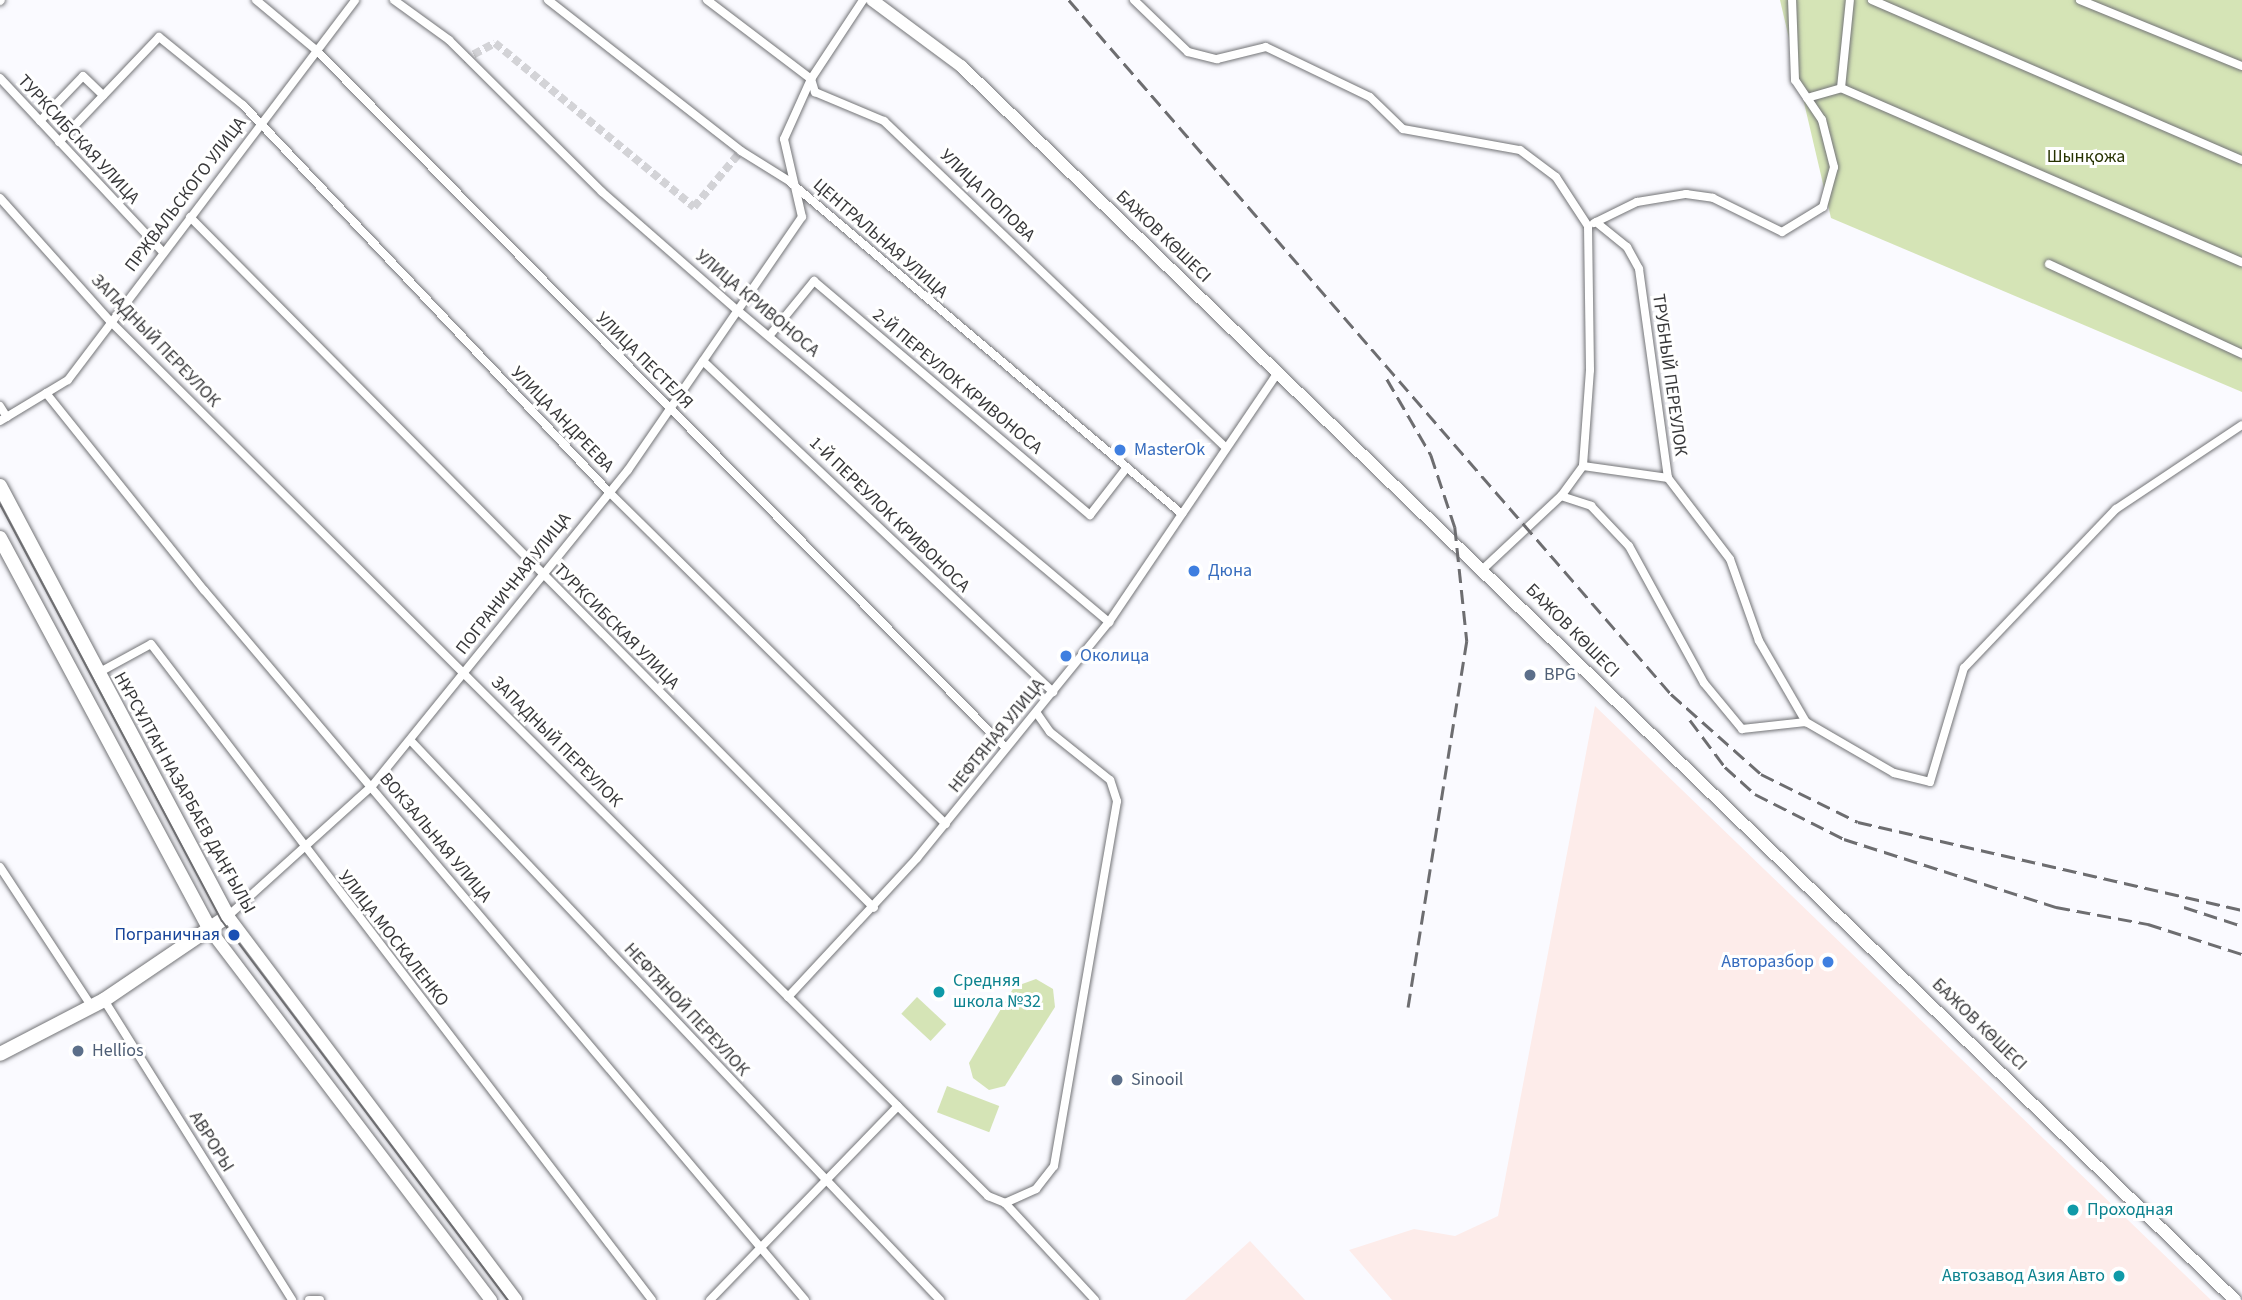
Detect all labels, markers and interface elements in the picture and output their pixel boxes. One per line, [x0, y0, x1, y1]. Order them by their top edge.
street label: ТУРКСИБСКАЯ УЛИЦА [12, 71, 144, 209]
street label: ПРЖВАЛЬСКОГО УЛИЦА [121, 113, 251, 277]
street label: УЛИЦА ПОПОВА [935, 145, 1039, 247]
park label: Шынқожа [2047, 146, 2125, 168]
street label: ЦЕНТРАЛЬНАЯ УЛИЦА [808, 175, 952, 303]
street label: БАЖОВ КӨШЕСІ [1111, 186, 1215, 288]
street label: УЛИЦА КРИВОНОСА [691, 246, 823, 362]
street label: ЗАПАДНЫЙ ПЕРЕУЛОК [86, 270, 224, 412]
street label: ТРУБНЫЙ ПЕРЕУЛОК [1647, 293, 1691, 457]
street label: 2-Й ПЕРЕУЛОК КРИВОНОСА [868, 305, 1046, 459]
street label: УЛИЦА ПЕСТЕЛЯ [591, 308, 697, 414]
street label: УЛИЦА АНДРЕЕВА [506, 363, 618, 477]
street label: 1-Й ПЕРЕУЛОК КРИВОНОСА [804, 433, 974, 597]
place label: MasterOk [1134, 439, 1205, 461]
marker: MasterOk [1112, 442, 1128, 458]
street label: ПОГРАНИЧНАЯ УЛИЦА [452, 509, 576, 659]
street label: ТУРКСИБСКАЯ УЛИЦА [549, 560, 683, 694]
place label: Дюна [1208, 560, 1252, 582]
marker: Дюна [1186, 563, 1202, 579]
street label: БАЖОВ КӨШЕСІ [1521, 580, 1623, 682]
place label: Околица [1080, 645, 1149, 667]
marker: Околица [1058, 648, 1074, 664]
place label: BPG [1544, 664, 1576, 686]
marker: BPG [1522, 667, 1538, 683]
street label: НҰРСҰЛТАН НАЗАРБАЕВ ДАҢҒЫЛЫ [108, 669, 260, 917]
street label: ЗАПАДНЫЙ ПЕРЕУЛОК [486, 672, 626, 812]
street label: НЕФТЯНАЯ УЛИЦА [944, 675, 1050, 797]
street label: ВОКЗАЛЬНАЯ УЛИЦА [374, 769, 496, 907]
street label: УЛИЦА МОСКАЛЕНКО [333, 867, 453, 1011]
place label: Пограничная [114, 924, 220, 946]
marker: Пограничная [226, 927, 242, 943]
street label: НЕФТЯНОЙ ПЕРЕУЛОК [619, 939, 753, 1081]
place label: Авторазбор [1721, 951, 1814, 973]
marker: Авторазбор [1820, 954, 1836, 970]
place label: Средняя школа №32 [953, 971, 1041, 1014]
street label: БАЖОВ КӨШЕСІ [1927, 974, 2031, 1076]
marker: Средняя школа №32 [931, 984, 947, 1000]
place label: Hellios [92, 1040, 144, 1062]
marker: Hellios [70, 1043, 86, 1059]
place label: Sinooil [1131, 1069, 1183, 1091]
marker: Sinooil [1109, 1072, 1125, 1088]
street label: АВРОРЫ [184, 1108, 238, 1176]
place label: Проходная [2087, 1199, 2174, 1221]
marker: Проходная [2065, 1202, 2081, 1218]
place label: Автозавод Азия Авто [1942, 1265, 2105, 1287]
marker: Автозавод Азия Авто [2111, 1268, 2127, 1284]

